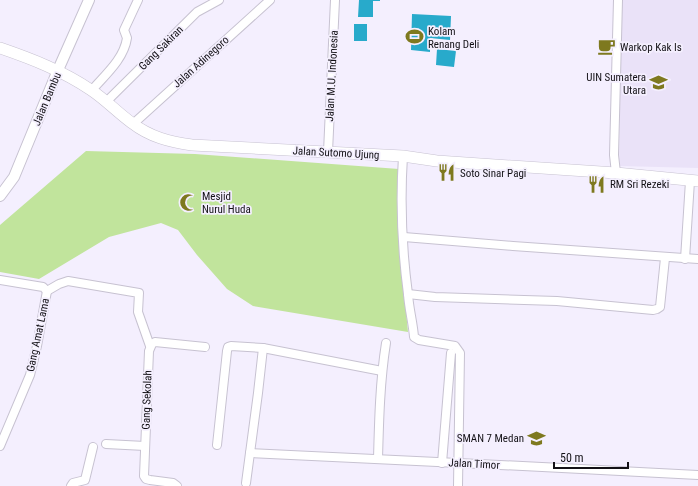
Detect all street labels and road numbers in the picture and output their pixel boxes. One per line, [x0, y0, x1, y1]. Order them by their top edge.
street label: Gang Sakiran [136, 23, 186, 73]
street label: Jalan M.U. Indonesia [323, 30, 341, 122]
street label: Jalan Adinegoro [170, 33, 232, 91]
street label: Jalan Bambu [30, 70, 64, 128]
street label: Jalan Sutomo Ujung [292, 144, 380, 162]
street label: Gang Amat Lama [24, 297, 52, 373]
street label: Gang Sekolah [139, 370, 155, 430]
street label: Jalan Timor [448, 456, 501, 472]

